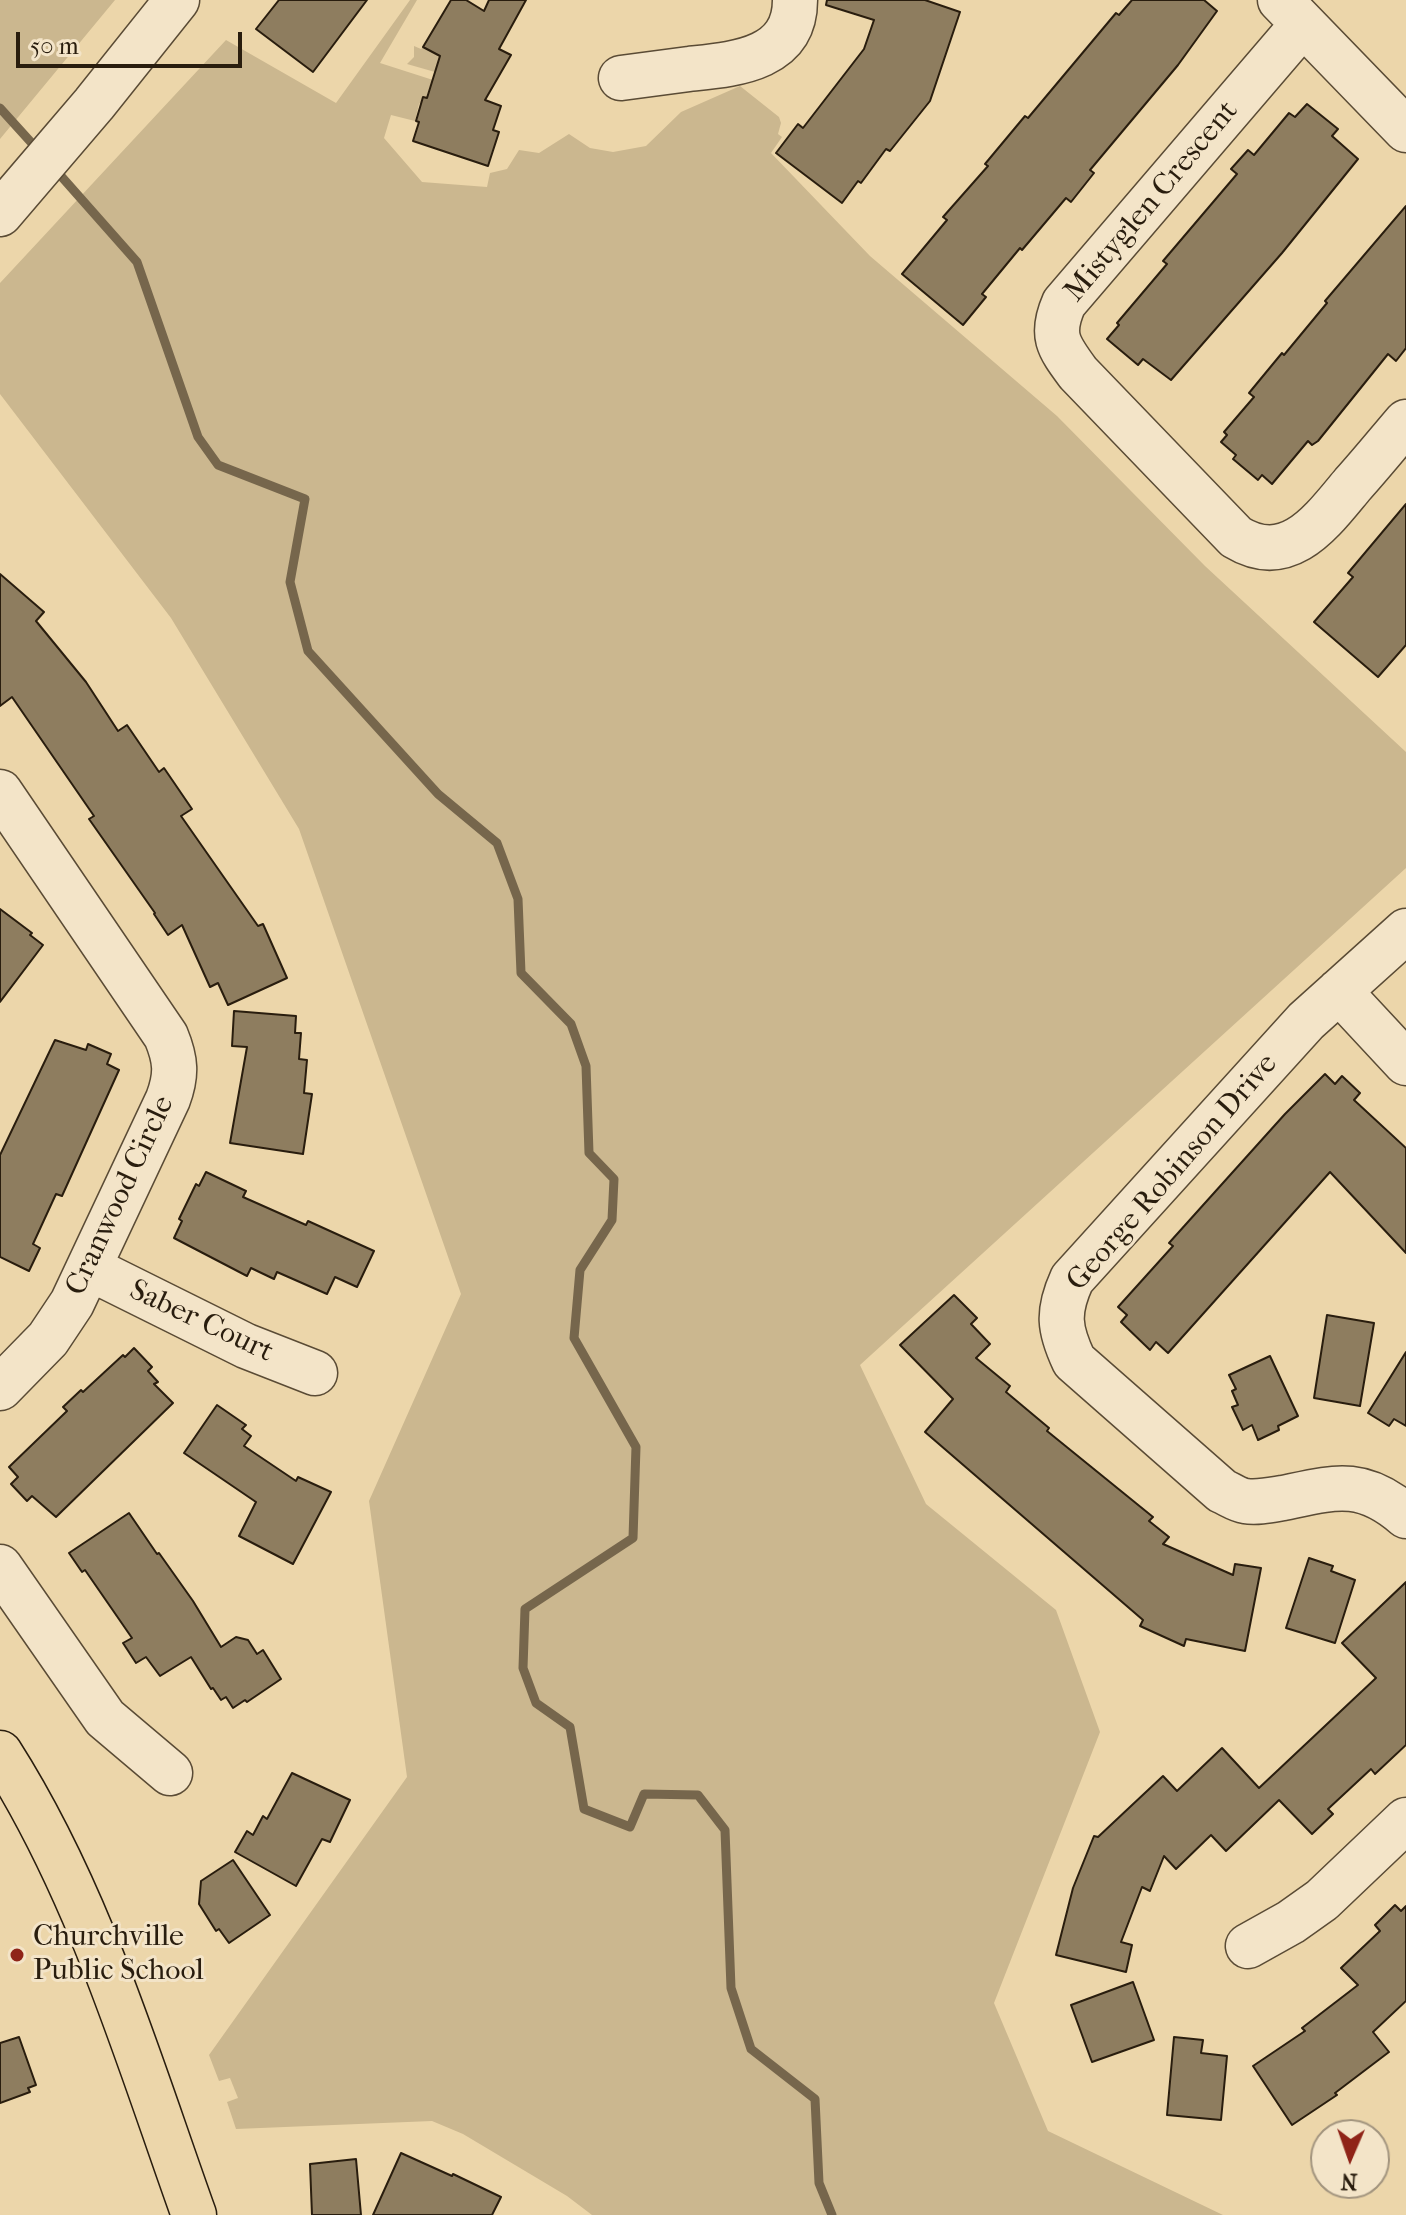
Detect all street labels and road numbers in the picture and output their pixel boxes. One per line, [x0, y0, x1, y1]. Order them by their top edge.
street label: Mistyglen Crescent [1058, 94, 1246, 310]
street label: George Robinson Drive [1060, 1047, 1286, 1299]
street label: Cranwood Circle [59, 1091, 183, 1301]
street label: Saber Court [123, 1273, 279, 1371]

